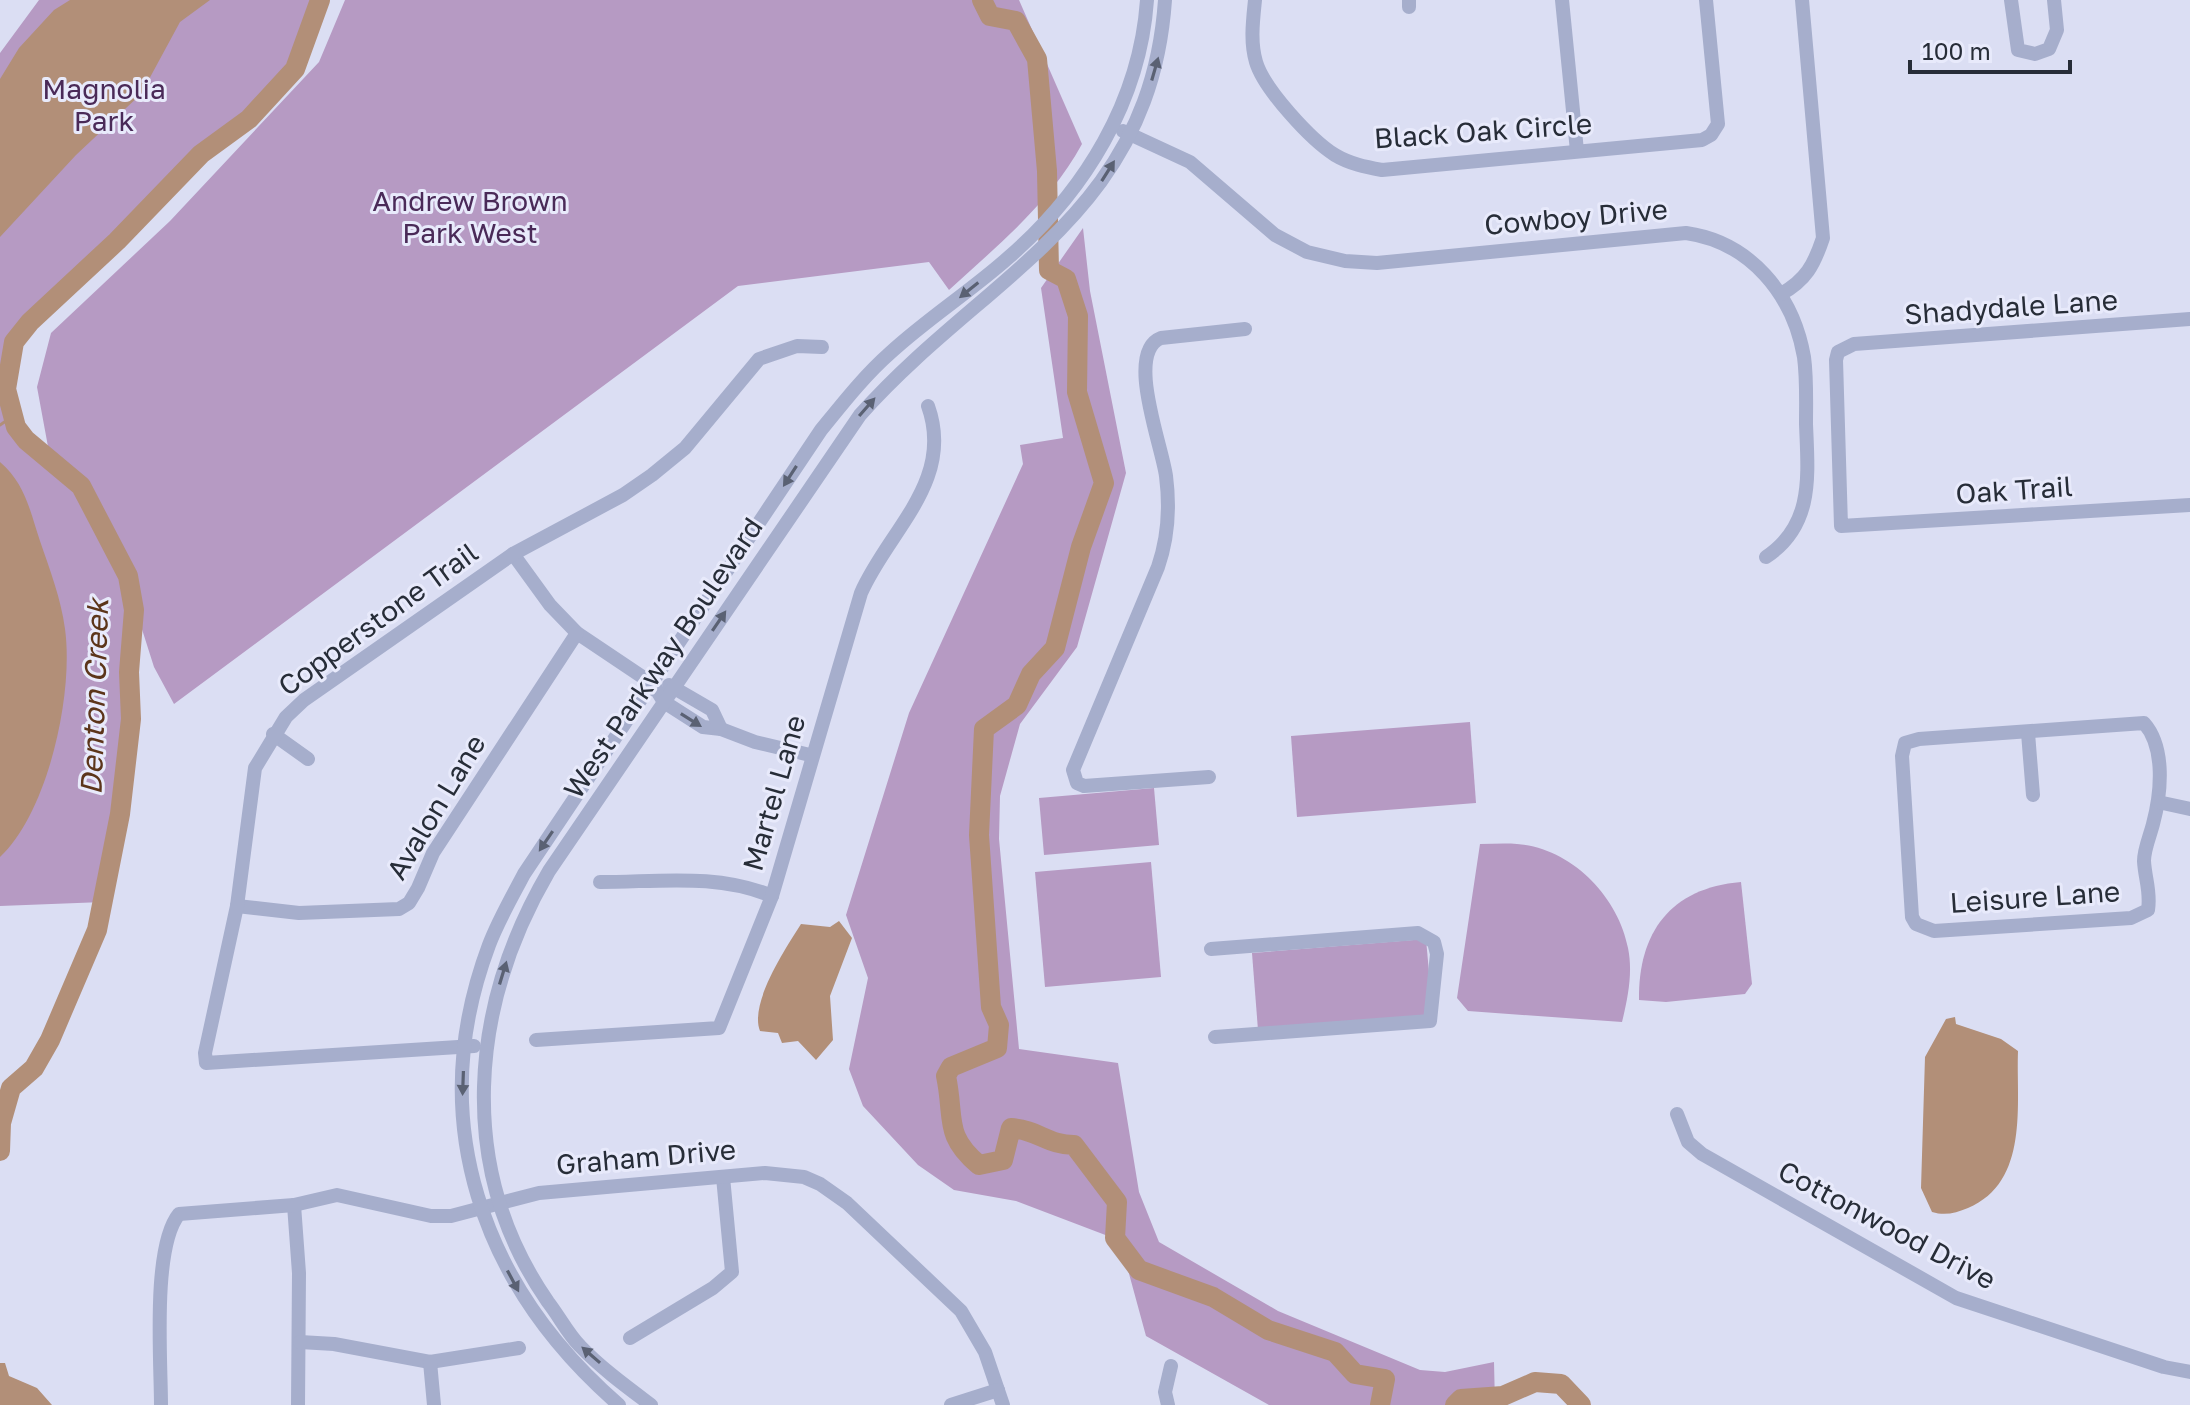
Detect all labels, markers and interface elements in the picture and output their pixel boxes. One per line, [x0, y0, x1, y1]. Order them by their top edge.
scale bar [1910, 24, 2070, 74]
text: 100 m [1922, 36, 1991, 65]
one-way arrow [1149, 56, 1162, 80]
park label: Magnolia Park [42, 72, 166, 137]
street label: Black Oak Circle [1373, 106, 1593, 155]
one-way arrow [1101, 160, 1115, 182]
park label: Andrew Brown Park West [372, 184, 568, 249]
street label: Cowboy Drive [1483, 192, 1669, 241]
one-way arrow [959, 281, 979, 297]
street label: Shadydale Lane [1903, 283, 2119, 330]
one-way arrow [858, 398, 875, 418]
one-way arrow [783, 465, 798, 487]
street label: Oak Trail [1954, 469, 2074, 510]
street label: West Parkway Boulevard [556, 511, 769, 804]
street label: Copperstone Trail [272, 535, 484, 702]
water label: Denton Creek [73, 595, 116, 796]
one-way arrow [711, 610, 726, 632]
street label: Martel Lane [736, 711, 811, 874]
one-way arrow [680, 712, 702, 726]
street label: Avalon Lane [379, 728, 492, 885]
one-way arrow [539, 831, 554, 852]
street label: Leisure Lane [1949, 874, 2121, 919]
one-way arrow [497, 960, 510, 984]
one-way arrow [457, 1071, 470, 1096]
street label: Graham Drive [555, 1132, 737, 1181]
street label: Cottonwood Drive [1773, 1153, 2002, 1296]
one-way arrow [506, 1269, 519, 1292]
one-way arrow [581, 1347, 601, 1364]

